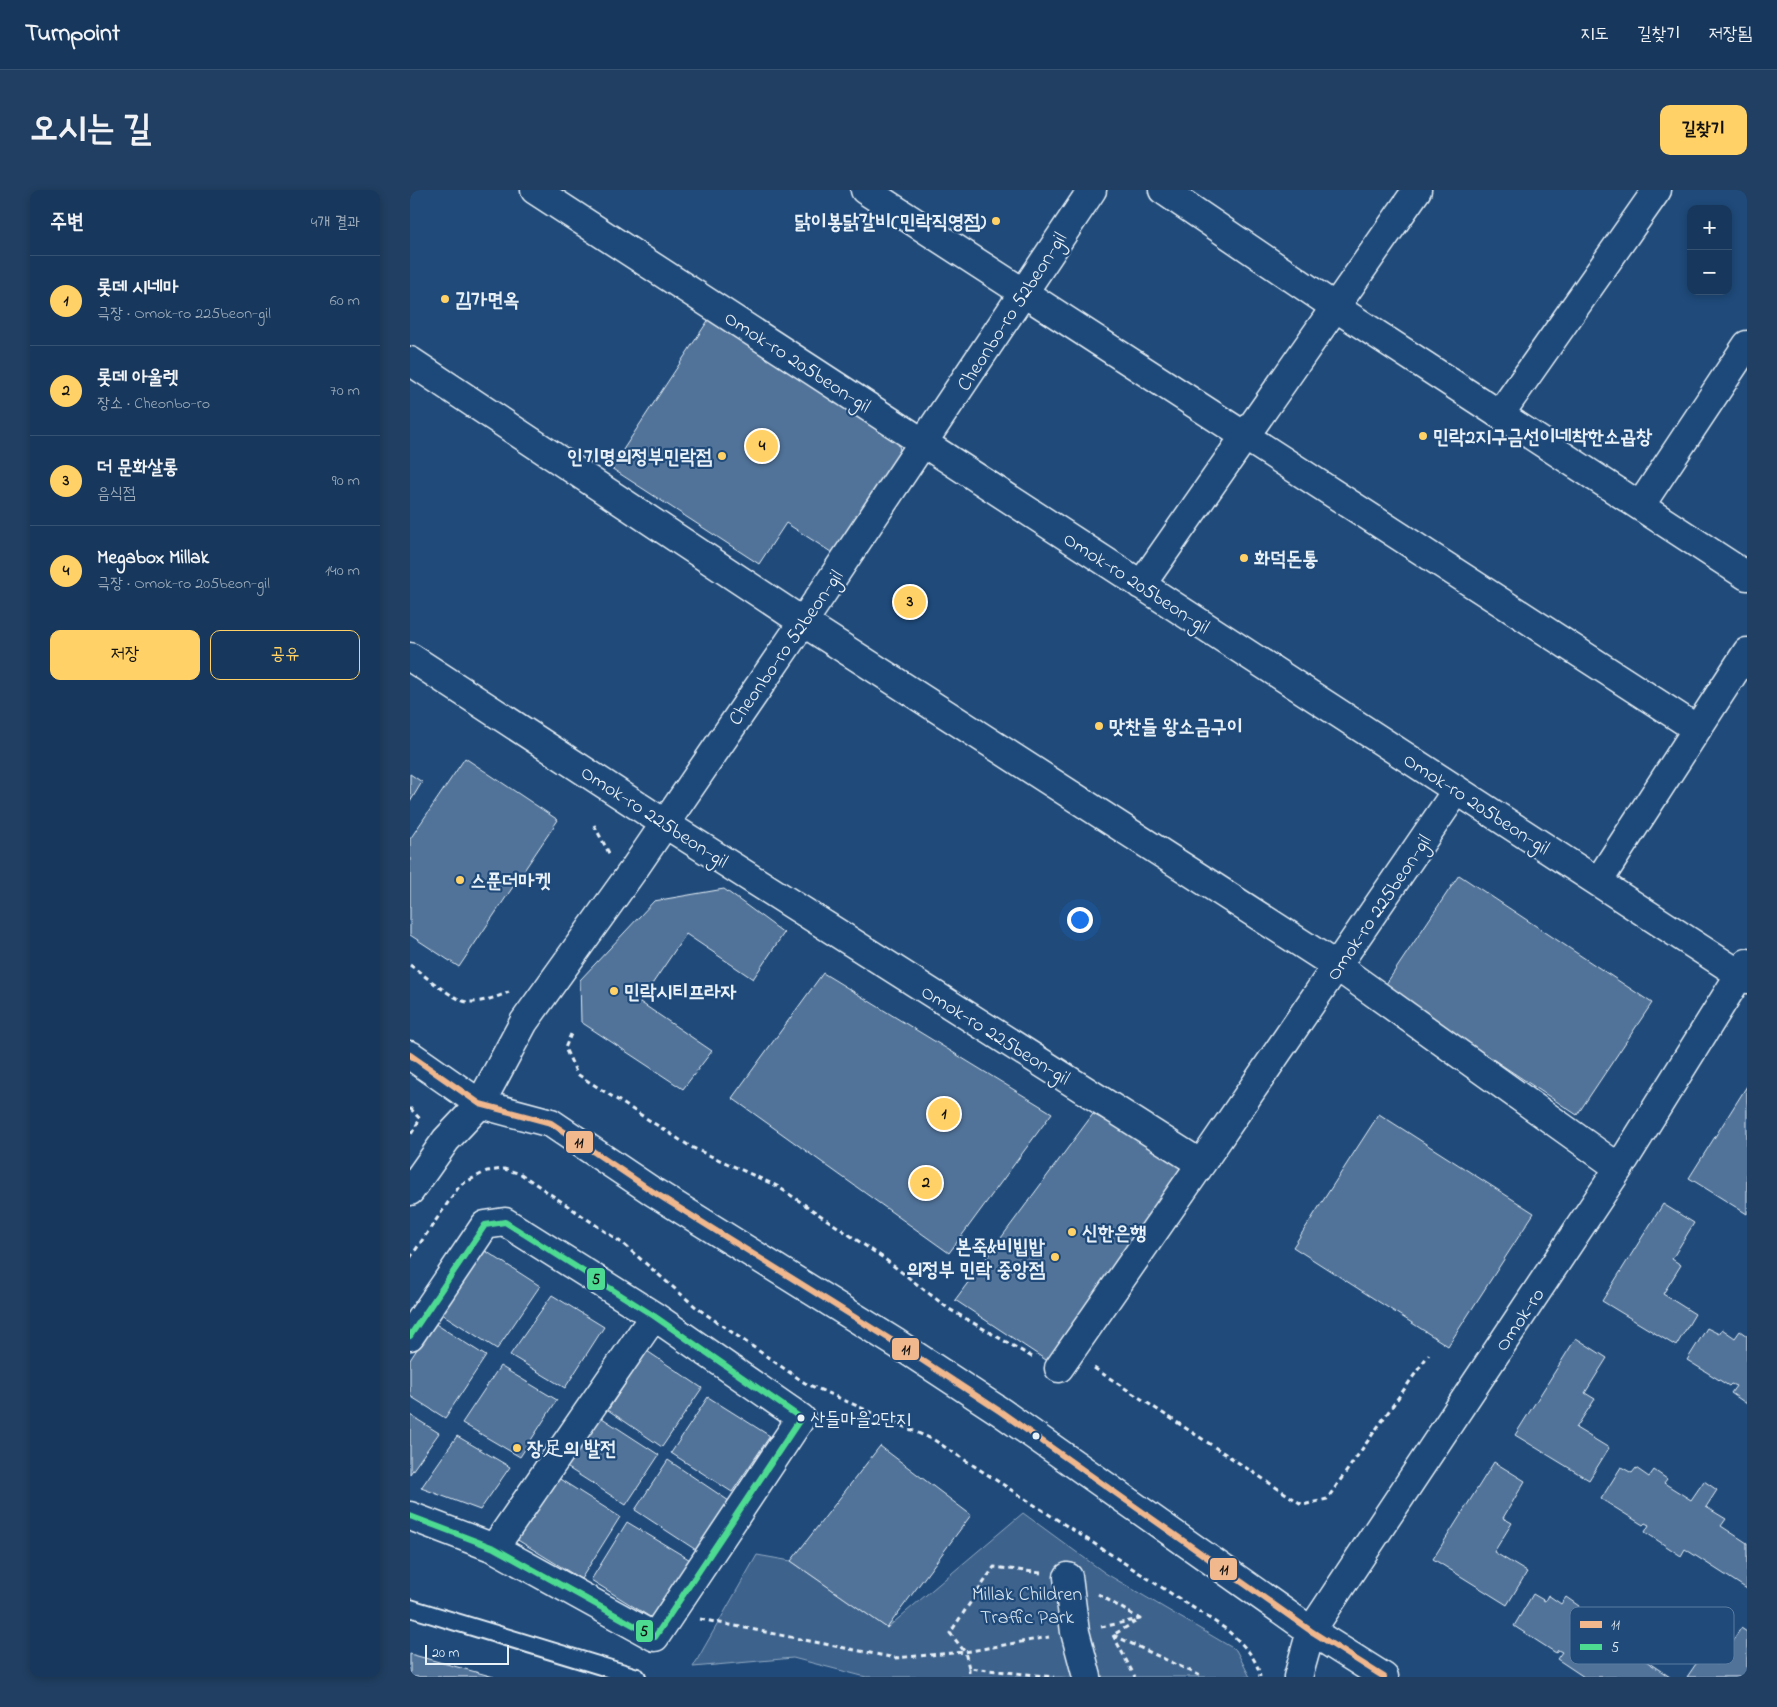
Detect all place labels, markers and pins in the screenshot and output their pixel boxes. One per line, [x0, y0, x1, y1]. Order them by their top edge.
place label: 닭이봉닭갈비(민락직영점) [795, 209, 986, 238]
marker: 닭이봉닭갈비(민락직영점) [990, 215, 1002, 227]
place label: 김가면옥 [455, 287, 519, 316]
marker: 김가면옥 [439, 293, 451, 305]
place label: 민락2지구금선이네착한소곱창 [1433, 424, 1653, 453]
pin: 4 [746, 427, 778, 465]
marker: 민락2지구금선이네착한소곱창 [1417, 430, 1429, 442]
place label: 인기명의정부민락점 [567, 444, 712, 473]
marker: 인기명의정부민락점 [716, 450, 728, 462]
place label: 화덕돈통 [1254, 546, 1318, 575]
marker: 화덕돈통 [1238, 552, 1250, 564]
pin: 3 [894, 583, 926, 621]
place label: 맛찬들 왕소금구이 [1109, 714, 1243, 743]
marker: 맛찬들 왕소금구이 [1093, 720, 1105, 732]
place label: 스푼더마켓 [470, 868, 550, 897]
marker: 스푼더마켓 [454, 874, 466, 886]
place label: 민락시티프라자 [624, 979, 737, 1008]
marker: 민락시티프라자 [608, 985, 620, 997]
pin: 1 [928, 1095, 960, 1133]
pin: 2 [910, 1164, 942, 1202]
place label: 신한은행 [1082, 1220, 1146, 1249]
marker: 신한은행 [1066, 1226, 1078, 1238]
place label: 본죽&비빕밥 의정부 민락 중앙점 [906, 1234, 1045, 1286]
marker: 본죽&비빕밥 의정부 민락 중앙점 [1049, 1251, 1061, 1263]
place label: 산들마을2단지 [810, 1407, 911, 1434]
marker: 산들마을2단지 [796, 1413, 806, 1423]
unlabelled marker [1031, 1431, 1041, 1441]
place label: 장足의 발전 [527, 1436, 616, 1465]
marker: 장足의 발전 [511, 1442, 523, 1454]

